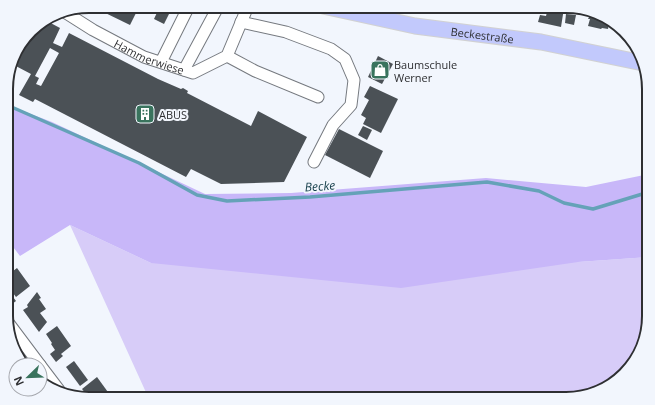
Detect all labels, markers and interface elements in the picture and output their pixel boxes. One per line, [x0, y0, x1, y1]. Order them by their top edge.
street label: Beckestraße [450, 23, 515, 46]
street label: Hammerwiese [112, 35, 186, 77]
place label: Baumschule Werner [394, 57, 457, 85]
shop icon: Baumschule Werner [369, 59, 391, 81]
building icon: ABUS [134, 103, 156, 125]
place label: ABUS [159, 107, 187, 122]
water label: Becke [304, 176, 336, 196]
north arrow [8, 357, 48, 397]
text: N [10, 374, 27, 388]

